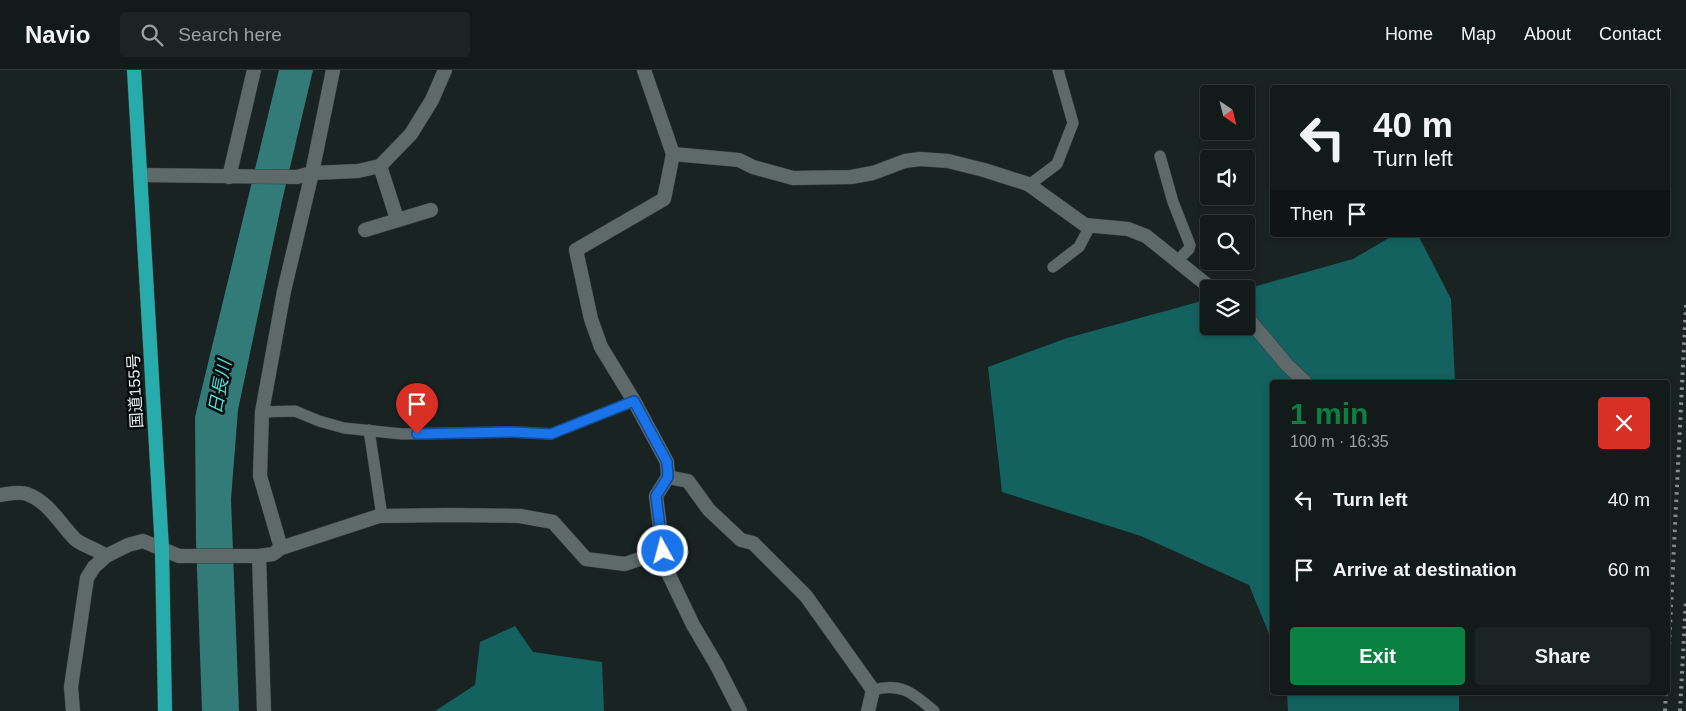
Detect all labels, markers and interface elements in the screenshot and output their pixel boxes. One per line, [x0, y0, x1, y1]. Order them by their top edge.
search box [120, 12, 470, 57]
text: Navio [25, 21, 90, 48]
icon: search [138, 21, 166, 49]
text: Search here [178, 24, 282, 45]
text: Home [1385, 24, 1433, 44]
text: Map [1461, 24, 1496, 44]
text: About [1524, 24, 1571, 44]
text: Contact [1599, 24, 1661, 44]
north arrow [1200, 85, 1255, 140]
map controls [1200, 85, 1255, 335]
icon: left [1290, 105, 1355, 170]
text: 40 m [1373, 105, 1453, 144]
text: Turn left [1373, 146, 1453, 171]
button: sound [1200, 150, 1255, 205]
icon: arrive [1343, 200, 1371, 228]
text: Then [1290, 203, 1333, 224]
button: search [1200, 215, 1255, 270]
button: layers [1200, 280, 1255, 335]
street label: 国道155号 [125, 353, 145, 429]
water label: 日長川 [205, 357, 235, 415]
pin [396, 383, 438, 434]
icon: arrive [403, 390, 431, 418]
text: 1 min [1290, 397, 1368, 430]
button: close [1598, 397, 1650, 449]
text: 100 m · 16:35 [1290, 433, 1389, 450]
icon: left [1290, 486, 1318, 514]
text: Turn left [1333, 489, 1408, 510]
text: 40 m [1608, 489, 1650, 510]
position arrow [636, 524, 688, 576]
icon: arrive [1290, 556, 1318, 584]
text: Arrive at destination [1333, 559, 1517, 580]
text: 60 m [1608, 559, 1650, 580]
button: Exit [1290, 627, 1465, 685]
button: Share [1475, 627, 1650, 685]

